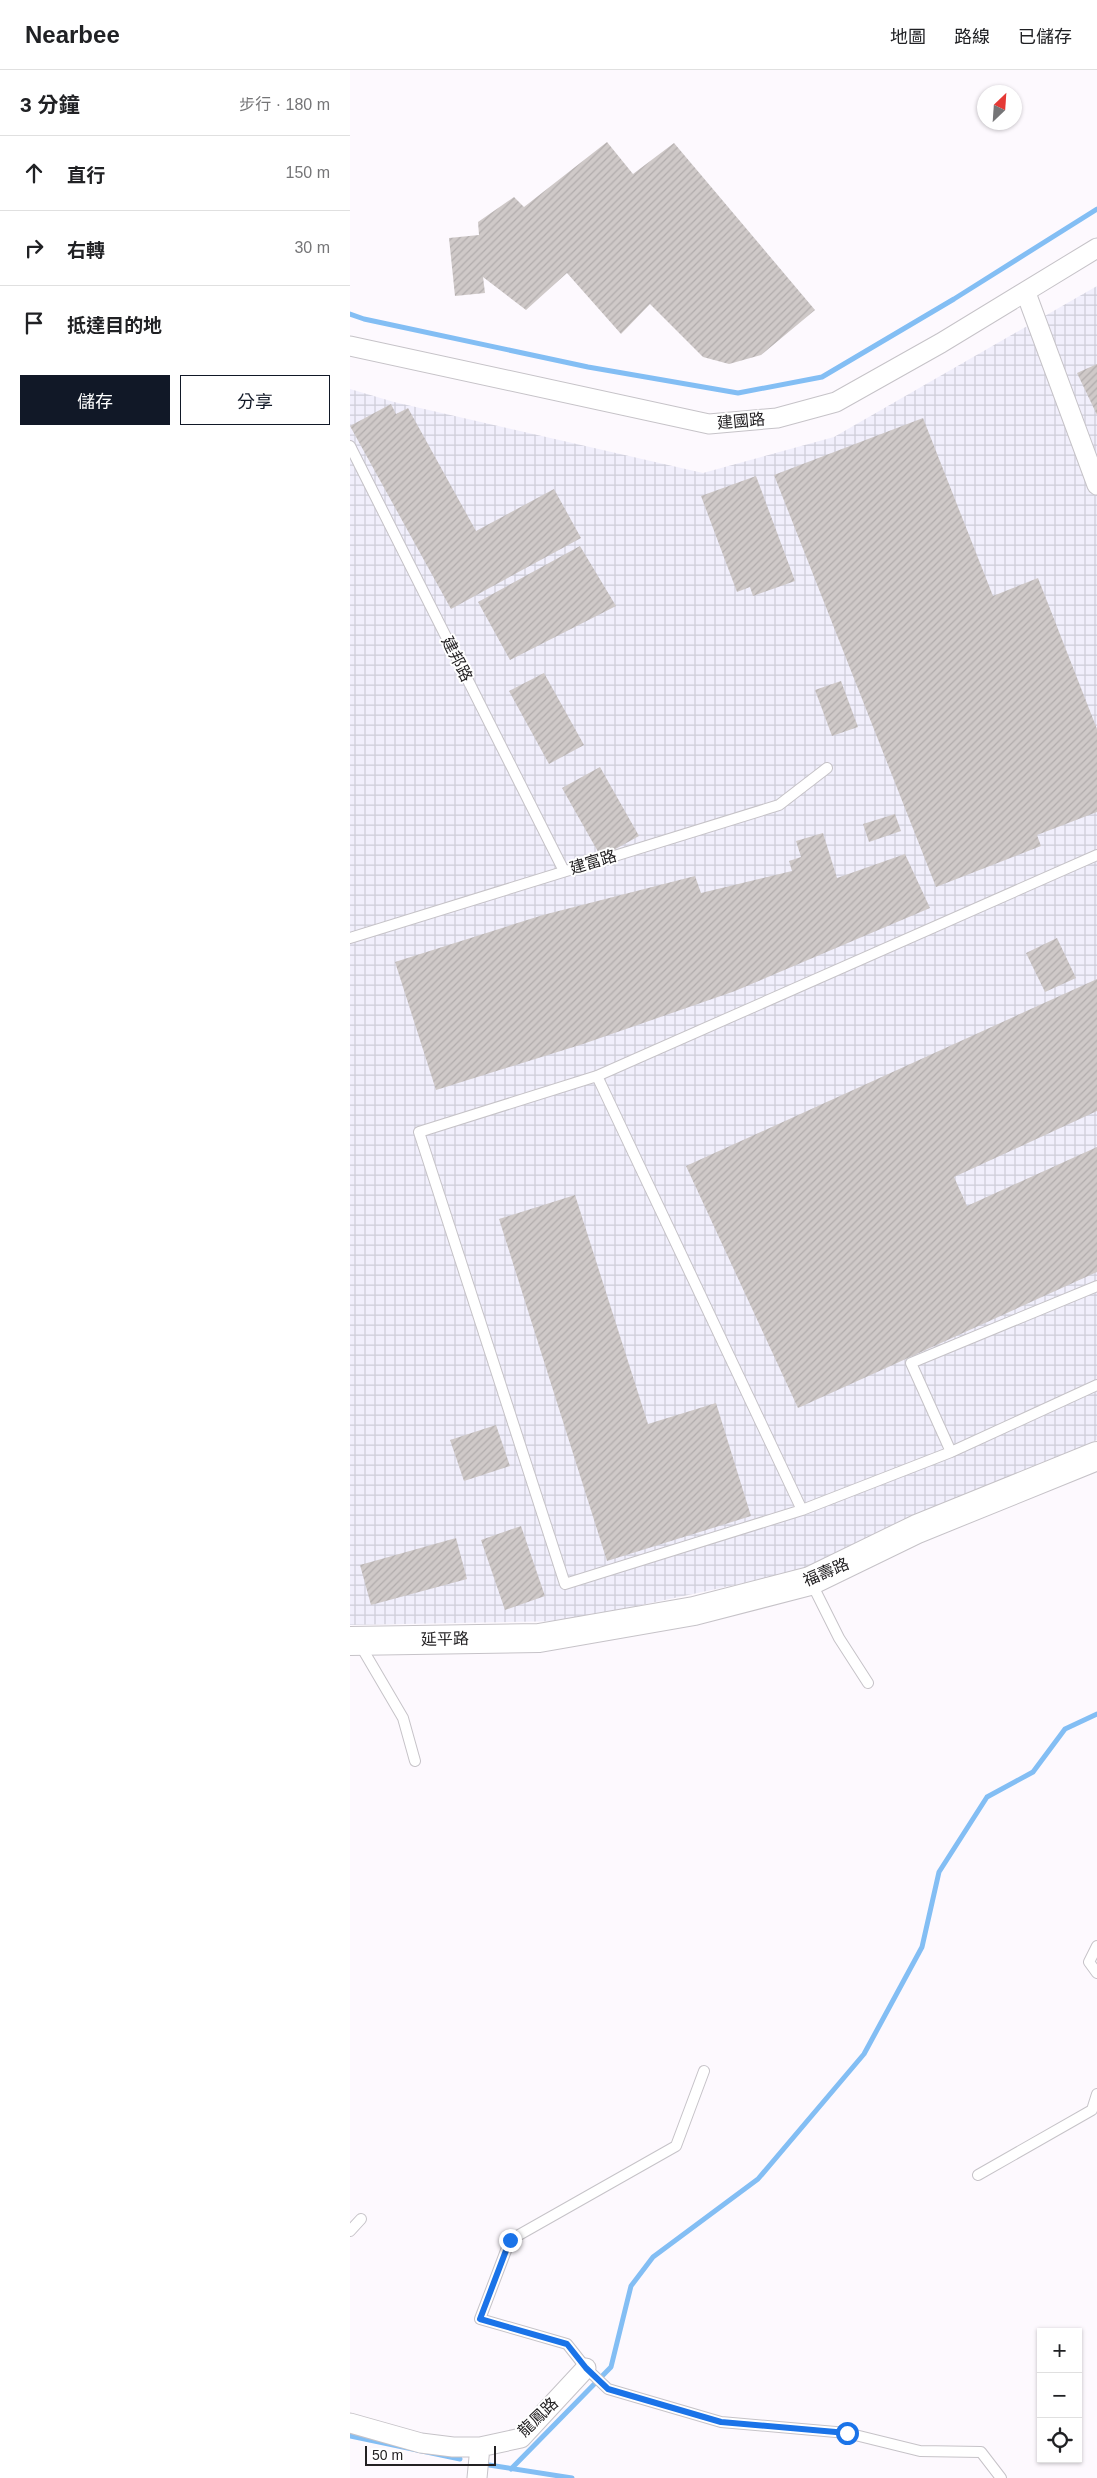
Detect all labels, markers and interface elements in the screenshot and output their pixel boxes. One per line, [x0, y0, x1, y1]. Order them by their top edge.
text: Nearbee [25, 21, 120, 48]
text: 地圖 [890, 27, 926, 47]
text: 路線 [954, 27, 990, 47]
text: 已儲存 [1018, 27, 1072, 47]
north arrow [977, 85, 1022, 130]
text: 3 分鐘 [20, 93, 80, 116]
text: 步行 · 180 m [239, 96, 330, 113]
icon: ahead [20, 159, 48, 187]
text: 150 m [286, 164, 330, 181]
text: 直行 [67, 165, 105, 186]
icon: right [20, 234, 48, 262]
text: 30 m [294, 239, 330, 256]
text: 右轉 [67, 240, 105, 261]
icon: arrive [20, 309, 48, 337]
text: 抵達目的地 [67, 315, 162, 336]
button: 儲存 [20, 375, 170, 425]
button: 分享 [180, 375, 330, 425]
street label: 建國路 [716, 410, 766, 432]
street label: 建邦路 [439, 634, 475, 684]
street label: 建富路 [568, 847, 618, 877]
street label: 福壽路 [801, 1555, 851, 1589]
street label: 延平路 [421, 1630, 469, 1648]
route end [499, 2229, 522, 2252]
map controls [1037, 2328, 1082, 2463]
button: + [1037, 2328, 1082, 2373]
button: − [1037, 2373, 1082, 2418]
street label: 龍鳳路 [515, 2394, 561, 2440]
button: locate [1037, 2418, 1082, 2463]
route start [836, 2422, 859, 2445]
scale bar [365, 2443, 496, 2466]
text: 50 m [372, 2447, 403, 2463]

